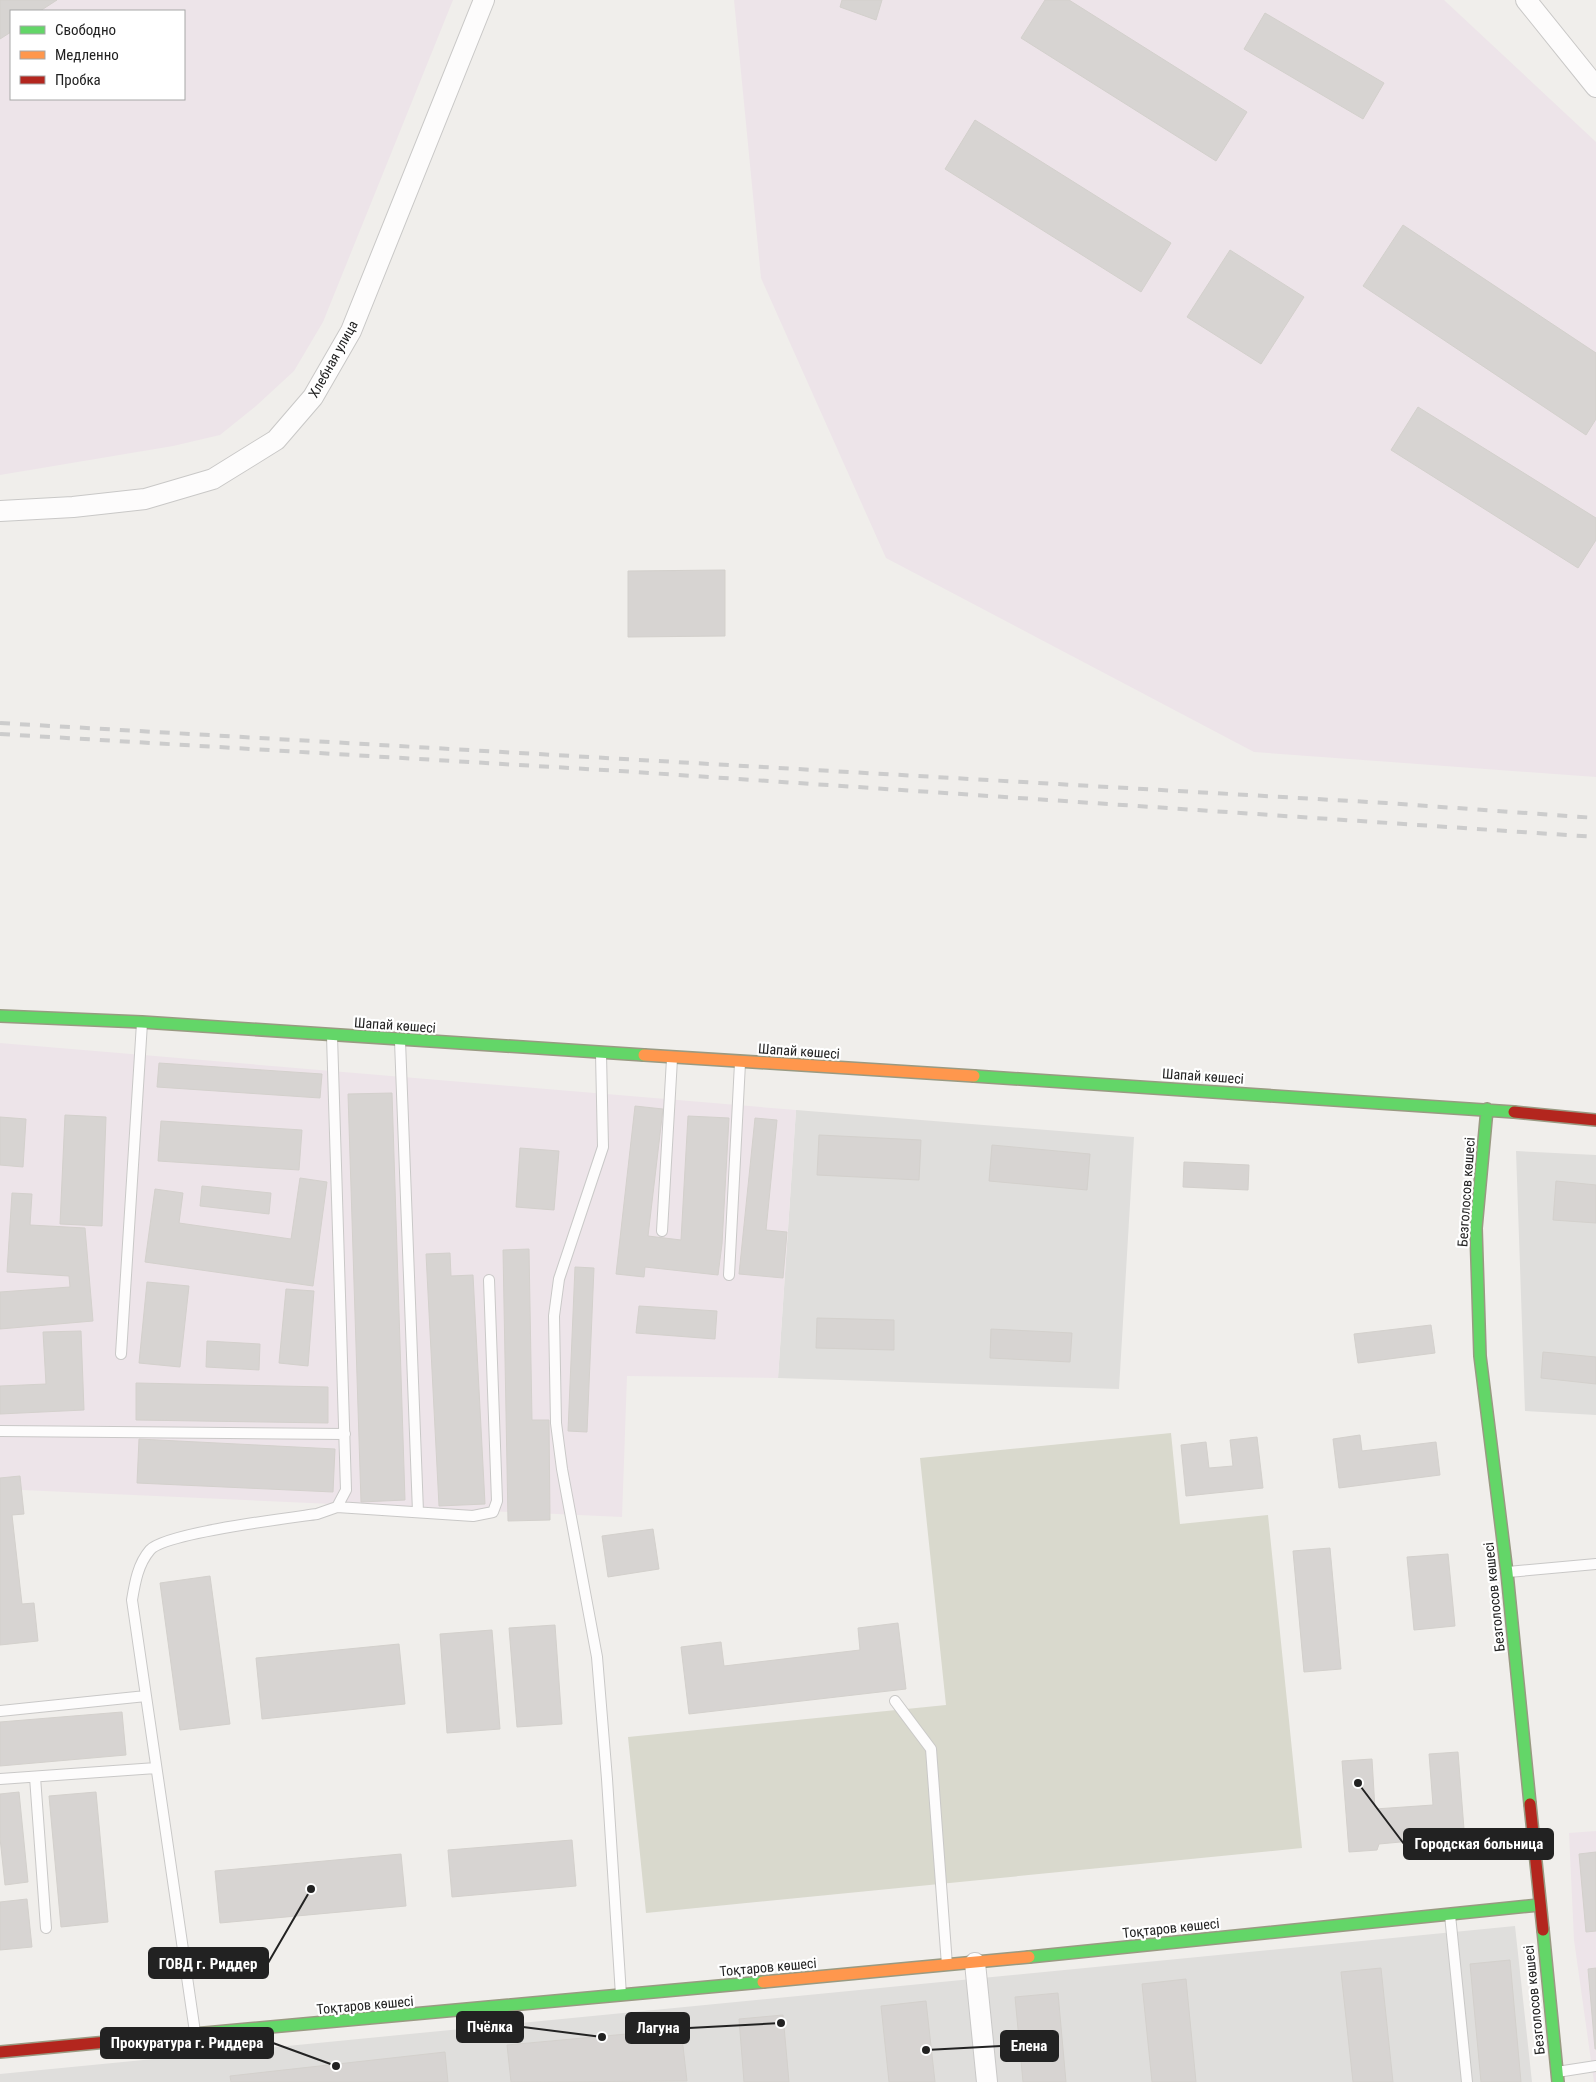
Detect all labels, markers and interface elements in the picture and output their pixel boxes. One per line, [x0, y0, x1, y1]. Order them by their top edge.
legend [10, 10, 185, 100]
text: Свободно [55, 21, 116, 39]
text: Медленно [55, 46, 119, 64]
text: Пробка [55, 71, 101, 89]
street label: Хлебная улица [305, 318, 361, 400]
street label: Шапай көшесі [354, 1014, 436, 1036]
street label: Шапай көшесі [758, 1040, 840, 1062]
street label: Шапай көшесі [1162, 1065, 1244, 1087]
street label: Безголосов көшесі [1454, 1137, 1478, 1247]
street label: Безголосов көшесі [1480, 1541, 1508, 1653]
callout: Городская больница [1404, 1829, 1553, 1859]
text: Городская больница [1415, 1835, 1543, 1853]
street label: Тоқтаров көшесі [1122, 1915, 1220, 1941]
street label: Безголосов көшесі [1520, 1944, 1548, 2056]
callout: ГОВД г. Риддер [149, 1948, 268, 1978]
text: ГОВД г. Риддер [159, 1955, 257, 1973]
street label: Тоқтаров көшесі [719, 1955, 817, 1979]
street label: Тоқтаров көшесі [316, 1993, 414, 2017]
callout: Пчёлка [457, 2012, 523, 2042]
callout: Лагуна [626, 2013, 689, 2043]
text: Пчёлка [467, 2018, 513, 2036]
text: Лагуна [636, 2019, 680, 2037]
callout: Прокуратура г. Риддера [101, 2028, 273, 2058]
callout: Елена [1001, 2031, 1058, 2061]
text: Прокуратура г. Риддера [111, 2034, 263, 2052]
text: Елена [1011, 2037, 1047, 2055]

